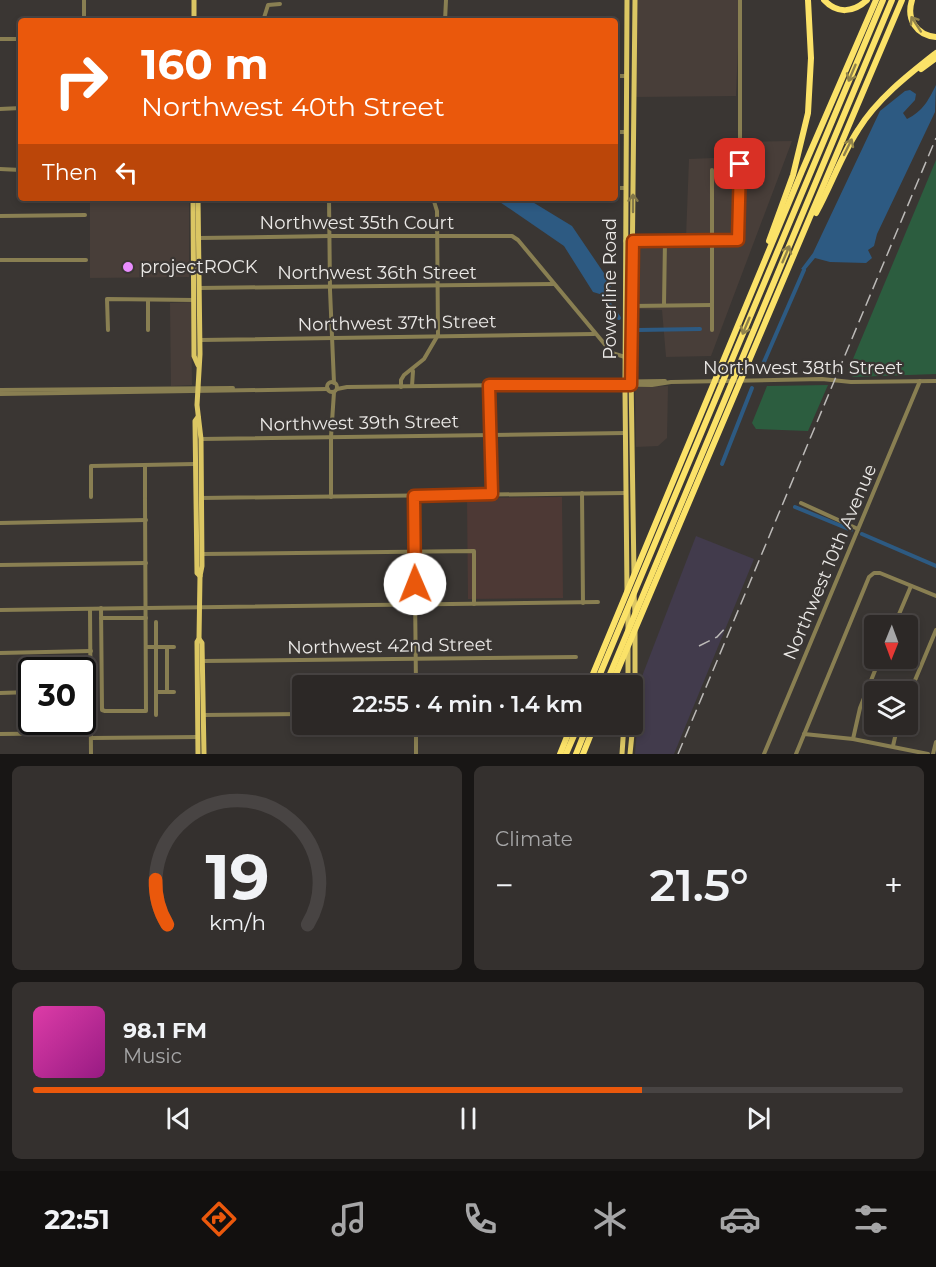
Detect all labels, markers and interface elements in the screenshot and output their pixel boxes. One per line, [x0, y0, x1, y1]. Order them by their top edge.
one-way arrow [909, 15, 922, 32]
text: 160 m [141, 38, 269, 90]
icon: right [42, 42, 120, 120]
one-way arrow [846, 64, 857, 82]
text: Northwest 40th Street [141, 90, 445, 123]
pin [714, 138, 765, 189]
one-way arrow [843, 139, 855, 157]
icon: arrive [723, 147, 756, 180]
icon: left [110, 156, 143, 189]
text: Then [42, 159, 98, 186]
one-way arrow [627, 194, 639, 214]
street label: Northwest 35th Court [260, 212, 454, 234]
street label: Powerline Road [599, 218, 621, 360]
one-way arrow [781, 246, 792, 264]
place label: projectROCK [140, 256, 258, 278]
marker: projectROCK [121, 260, 135, 274]
street label: Northwest 36th Street [277, 262, 477, 284]
street label: Northwest 37th Street [297, 310, 497, 336]
one-way arrow [740, 316, 751, 335]
street label: Northwest 38th Street [703, 357, 903, 379]
street label: Northwest 39th Street [259, 410, 459, 436]
street label: Northwest 10th Avenue [779, 461, 881, 663]
position arrow [383, 552, 447, 616]
north arrow [864, 615, 918, 669]
map controls [864, 615, 918, 735]
street label: Northwest 42nd Street [287, 633, 493, 659]
speed limit sign: 30 [18, 657, 96, 735]
button: layers [864, 681, 918, 735]
text: 22:55 · 4 min · 1.4 km [352, 691, 583, 718]
text: Climate [495, 827, 573, 851]
text: 19 [205, 839, 269, 915]
text: 21.5° [649, 857, 749, 912]
text: − [495, 865, 514, 905]
text: + [884, 865, 903, 905]
text: km/h [208, 909, 266, 935]
text: 98.1 FM [123, 1017, 207, 1044]
text: Music [123, 1044, 182, 1068]
icon: previous [162, 1102, 195, 1135]
icon: pause [452, 1102, 485, 1135]
icon: next [742, 1102, 775, 1135]
icon: directions [198, 1198, 240, 1240]
icon: music [328, 1198, 370, 1240]
icon: phone [459, 1198, 501, 1240]
icon: climate [589, 1198, 631, 1240]
icon: car [719, 1198, 761, 1240]
icon: filters [850, 1198, 892, 1240]
text: 22:51 [44, 1203, 110, 1236]

